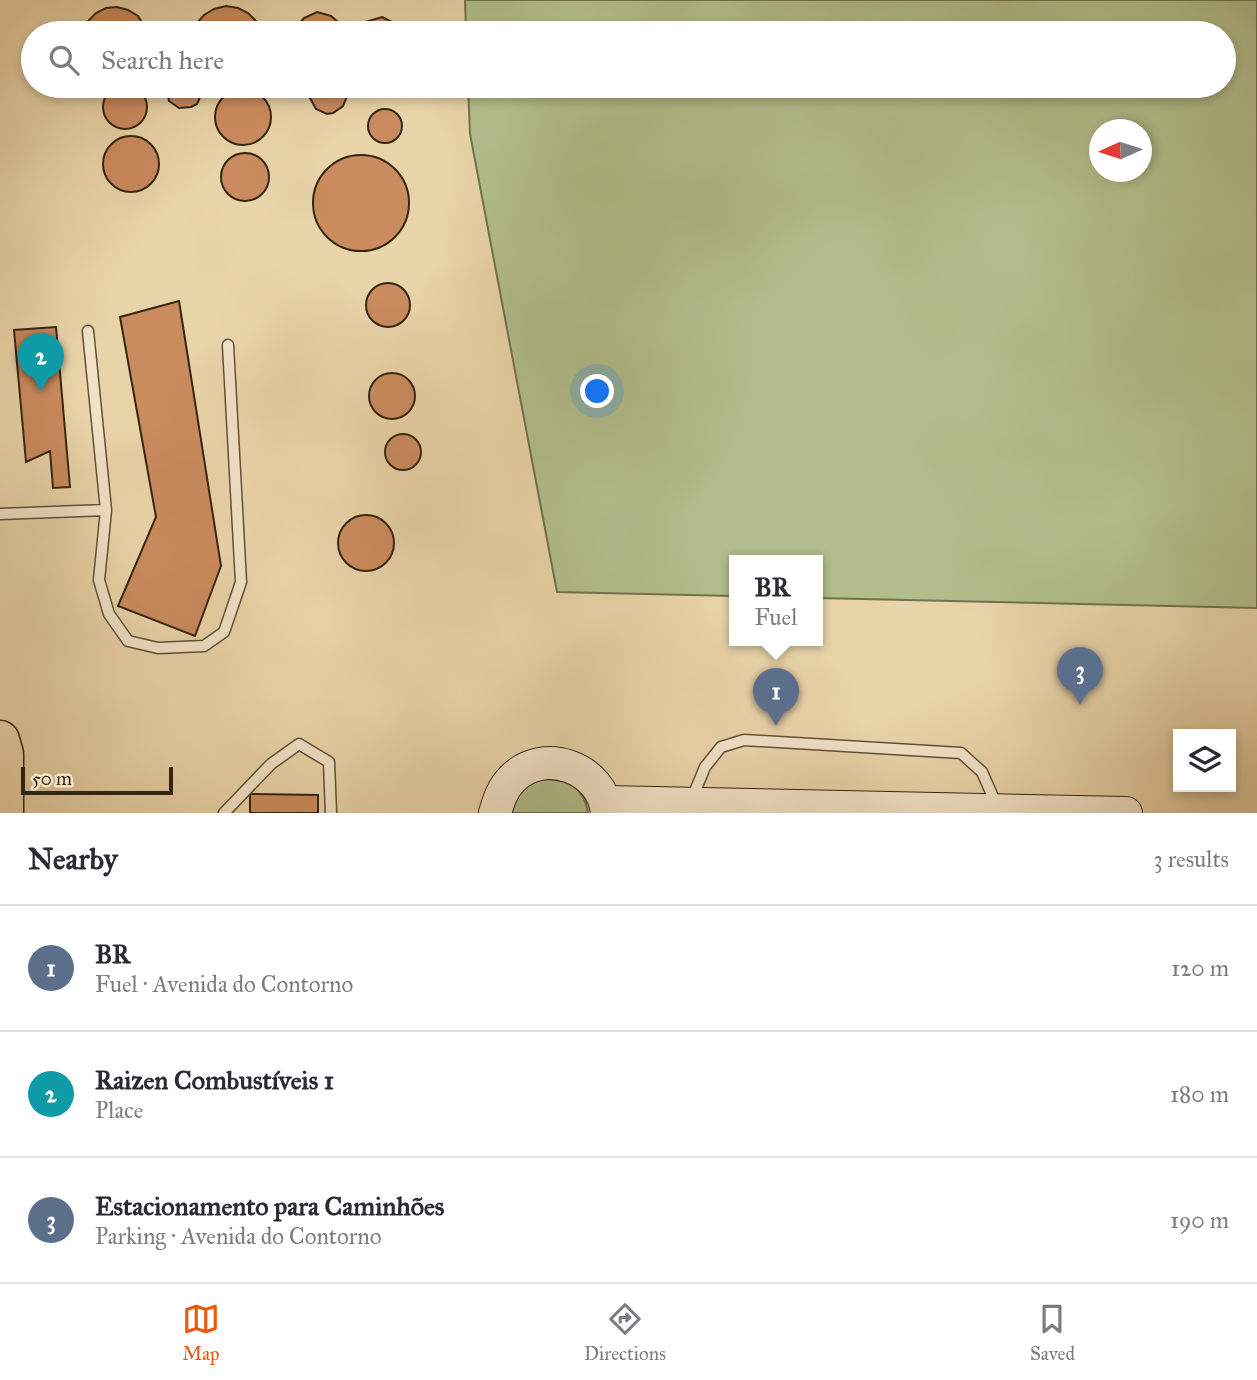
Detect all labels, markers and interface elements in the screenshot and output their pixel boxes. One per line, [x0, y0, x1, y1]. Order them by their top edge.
search box [21, 21, 1236, 98]
icon: search [45, 41, 83, 79]
text: Search here [101, 44, 224, 76]
north arrow [1089, 119, 1152, 182]
pin: 2 [18, 333, 64, 391]
your location [580, 374, 614, 408]
popup [729, 555, 823, 646]
text: BR [755, 571, 790, 603]
text: Fuel [755, 603, 797, 631]
pin: 3 [1057, 647, 1103, 705]
pin: 1 [753, 668, 799, 726]
map controls [1173, 729, 1236, 792]
button: layers [1173, 729, 1236, 792]
scale bar [21, 764, 173, 796]
text: 50 m [32, 767, 72, 790]
text: Nearby [28, 841, 118, 877]
text: 3 results [1153, 845, 1229, 873]
text: BR [95, 938, 130, 970]
text: 1 [46, 954, 56, 982]
text: 120 m [1171, 954, 1229, 982]
text: Fuel · Avenida do Contorno [95, 970, 353, 998]
text: Raizen Combustíveis 1 [95, 1064, 334, 1096]
text: 2 [45, 1080, 57, 1108]
text: 180 m [1170, 1080, 1229, 1108]
text: Place [95, 1096, 143, 1124]
text: Estacionamento para Caminhões [95, 1190, 444, 1222]
text: 3 [46, 1206, 56, 1234]
text: 190 m [1170, 1206, 1229, 1234]
text: Parking · Avenida do Contorno [95, 1222, 382, 1250]
tab: Map [182, 1300, 220, 1365]
tab: Directions [584, 1300, 666, 1365]
tab: Saved [1030, 1300, 1075, 1365]

